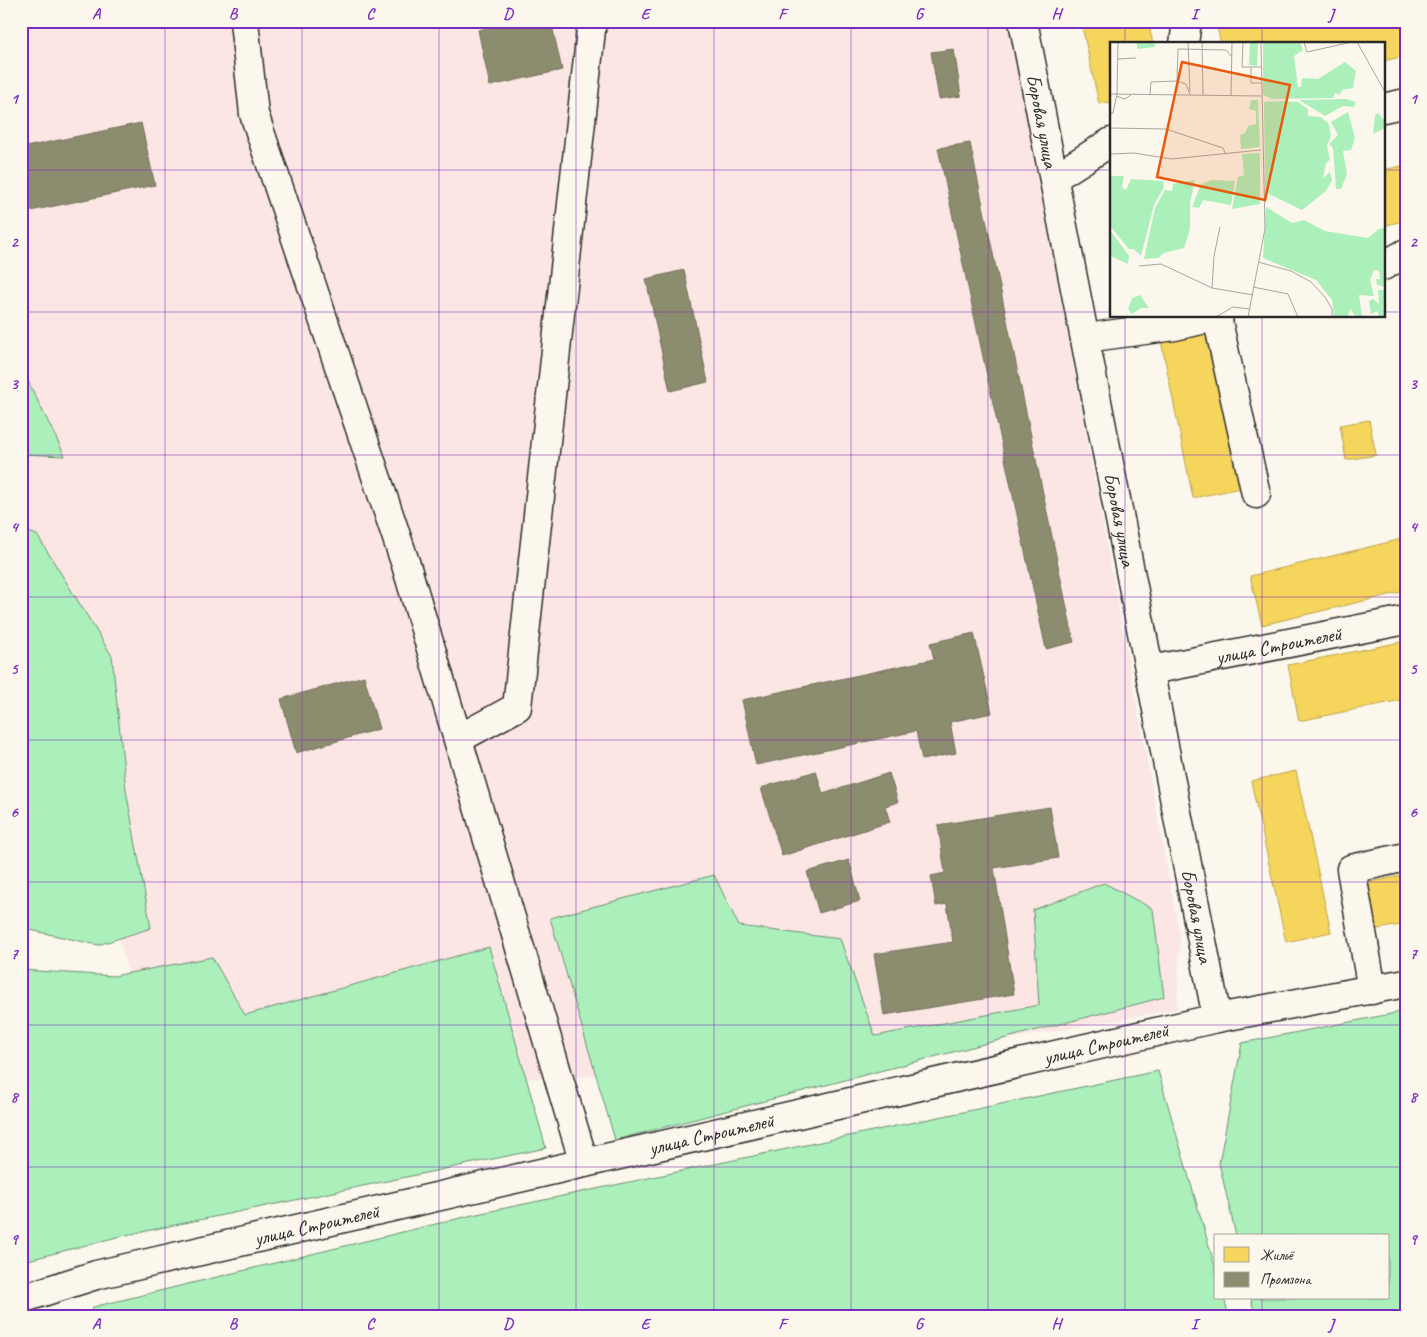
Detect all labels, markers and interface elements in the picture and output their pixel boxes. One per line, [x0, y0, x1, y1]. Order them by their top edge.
text: A [92, 4, 102, 24]
text: B [229, 4, 239, 24]
text: C [366, 4, 376, 24]
text: D [503, 4, 514, 24]
text: E [641, 4, 652, 24]
text: F [778, 4, 789, 24]
text: G [915, 4, 925, 24]
text: H [1051, 4, 1063, 24]
text: I [1191, 4, 1201, 24]
text: J [1327, 4, 1336, 24]
inset map [1110, 42, 1384, 318]
street label: Боровая улица [1021, 72, 1064, 172]
text: 1 [10, 89, 19, 109]
text: 1 [1409, 89, 1418, 109]
text: 2 [10, 232, 19, 252]
text: 2 [1409, 232, 1418, 252]
text: 3 [10, 374, 19, 394]
text: 3 [1409, 374, 1418, 394]
street label: Боровая улица [1098, 471, 1141, 570]
text: 4 [10, 517, 19, 537]
text: 4 [1409, 517, 1418, 537]
street label: улица Строителей [1213, 621, 1345, 670]
text: 5 [11, 659, 20, 679]
text: 5 [1410, 659, 1419, 679]
text: 6 [10, 802, 19, 822]
text: 6 [1409, 802, 1418, 822]
street label: Боровая улица [1175, 867, 1218, 967]
text: 7 [10, 944, 19, 964]
text: 7 [1409, 944, 1418, 964]
street label: улица Строителей [1040, 1017, 1173, 1071]
text: 8 [10, 1087, 19, 1107]
text: 8 [1409, 1087, 1418, 1107]
street label: улица Строителей [645, 1108, 778, 1161]
street label: улица Строителей [251, 1198, 383, 1252]
text: 9 [10, 1229, 19, 1249]
text: 9 [1409, 1229, 1418, 1249]
legend [1214, 1234, 1390, 1300]
text: Жильё [1260, 1246, 1295, 1265]
text: Промзона [1260, 1270, 1312, 1289]
text: A [92, 1314, 102, 1334]
text: B [229, 1314, 239, 1334]
text: C [366, 1314, 376, 1334]
text: D [503, 1314, 514, 1334]
text: E [641, 1314, 652, 1334]
text: F [778, 1314, 789, 1334]
text: G [915, 1314, 925, 1334]
text: H [1051, 1314, 1063, 1334]
text: I [1191, 1314, 1201, 1334]
text: J [1327, 1314, 1336, 1334]

